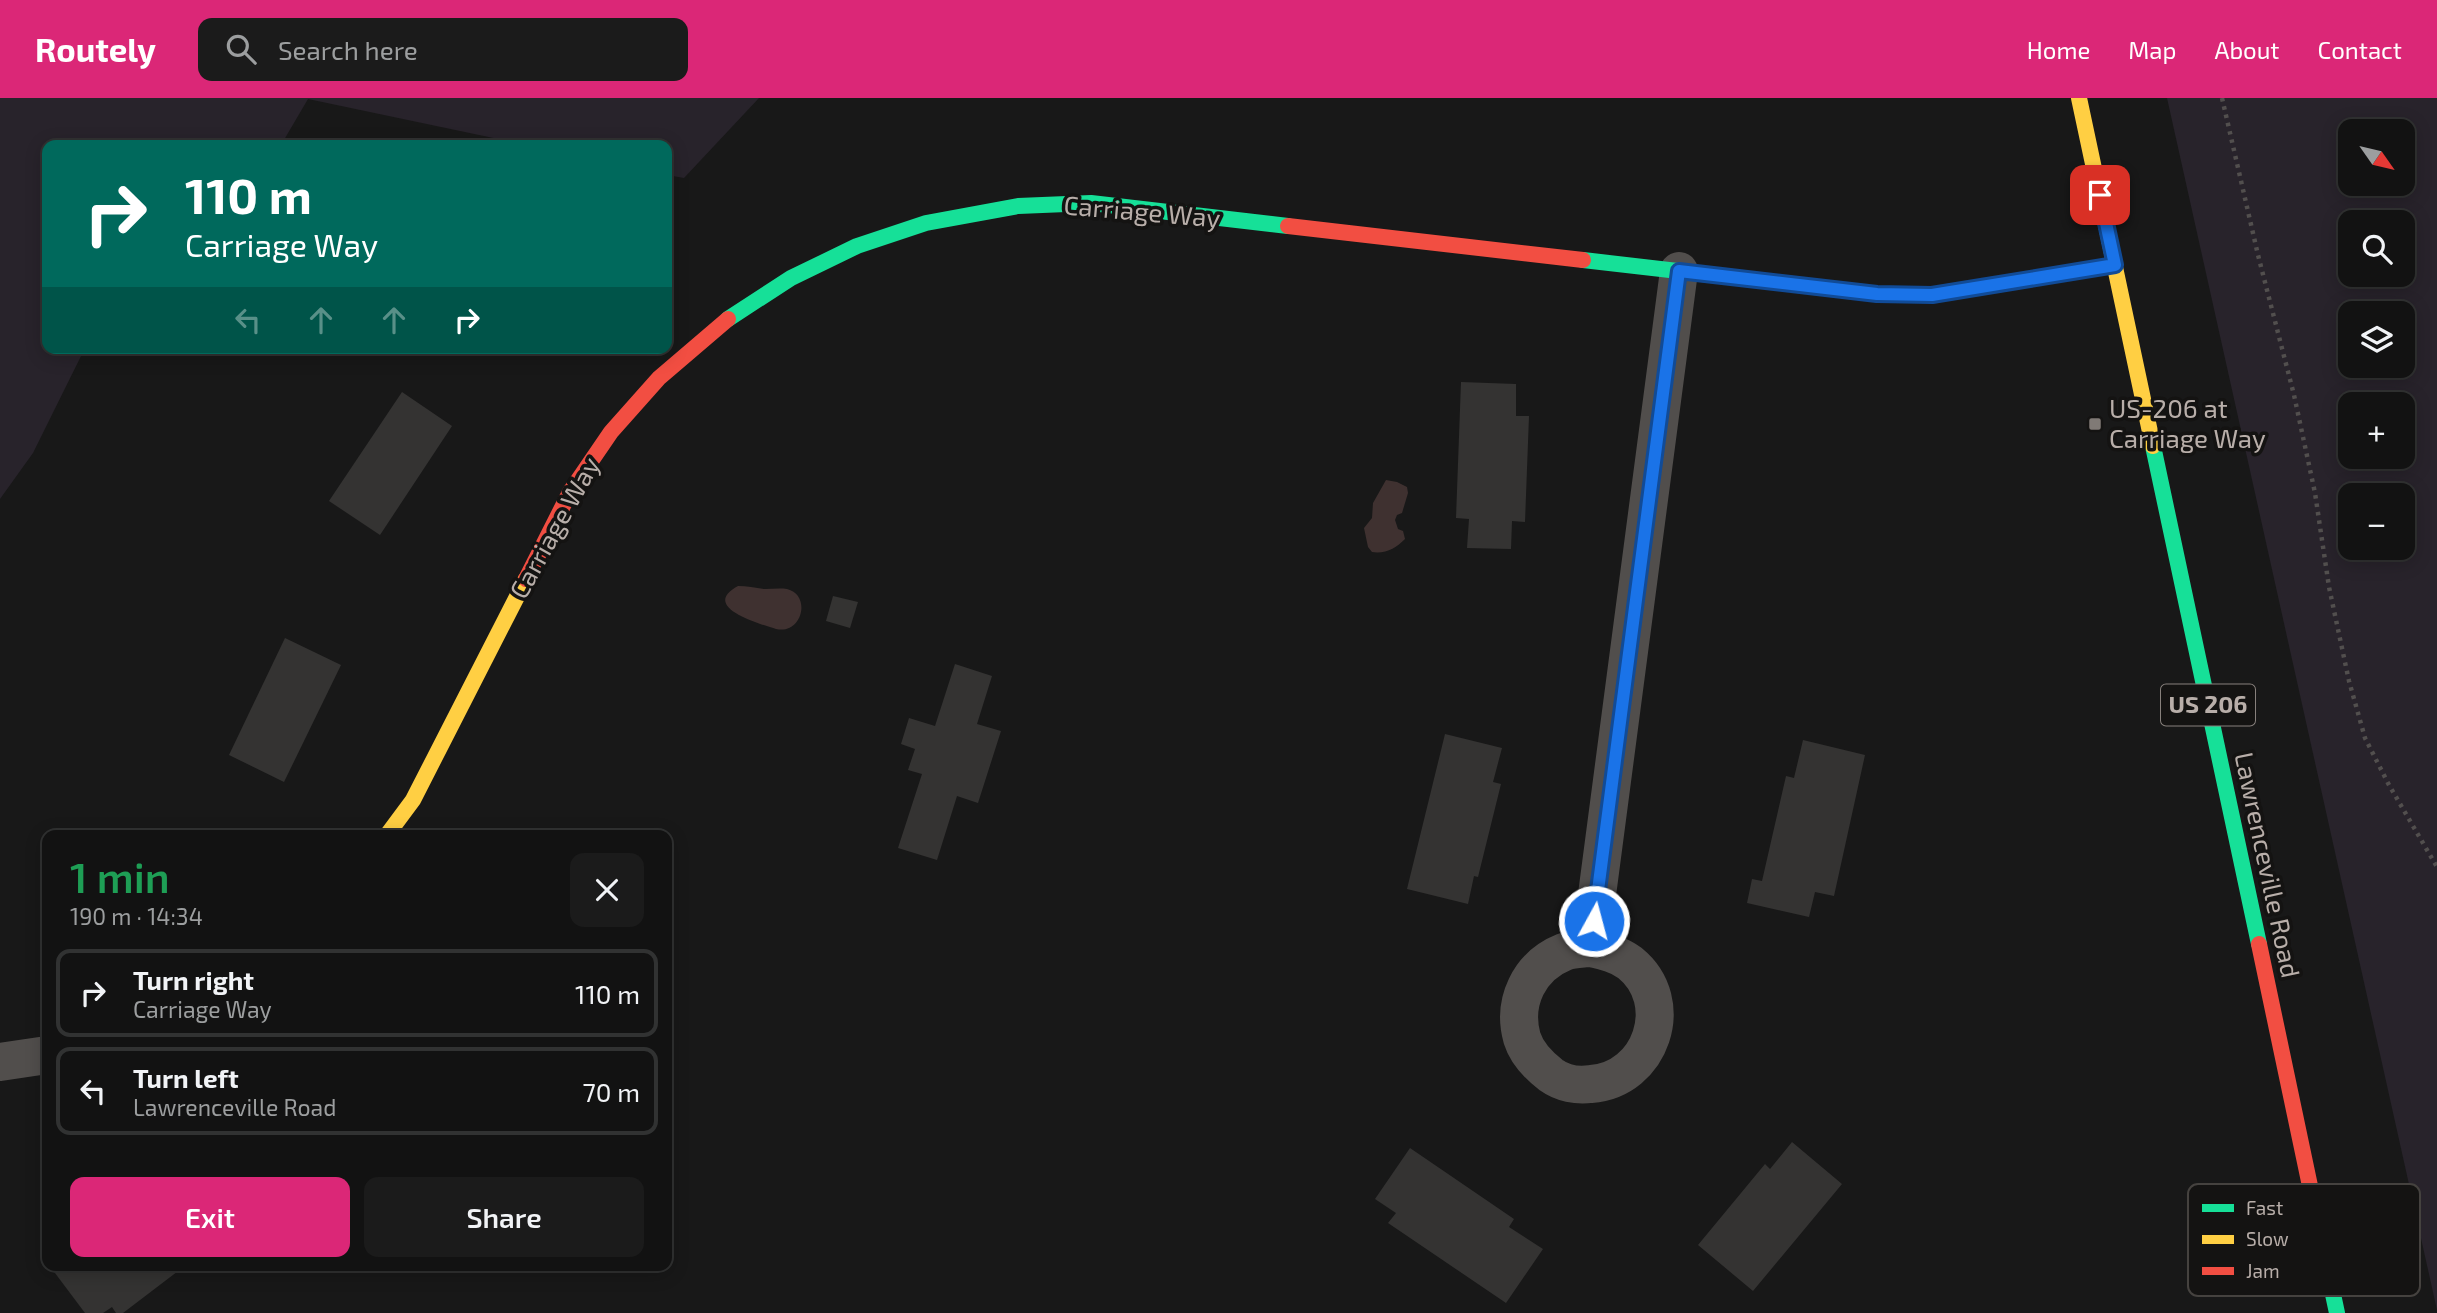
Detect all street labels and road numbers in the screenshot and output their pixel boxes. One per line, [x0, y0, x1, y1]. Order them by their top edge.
street label: Carriage Way [1063, 188, 1222, 233]
street label: Carriage Way [502, 451, 605, 603]
road number: US 206 [2161, 684, 2255, 726]
street label: Lawrenceville Road [2229, 749, 2308, 980]

